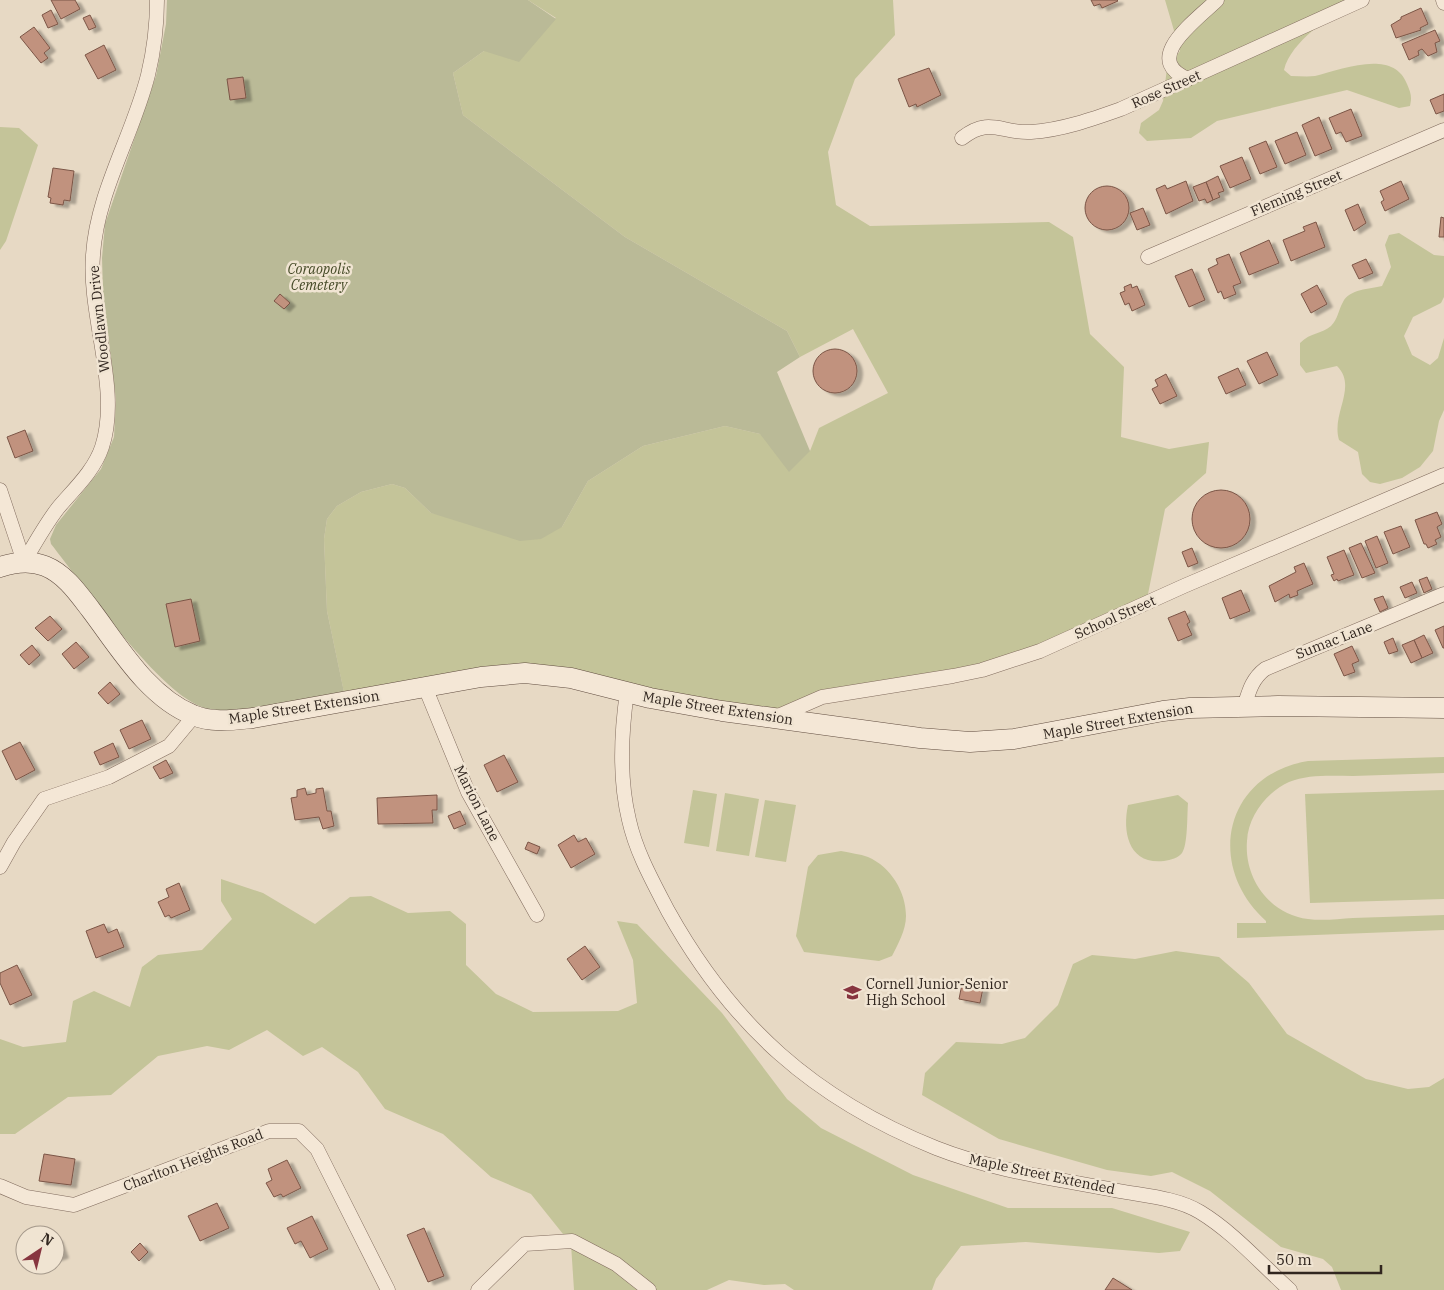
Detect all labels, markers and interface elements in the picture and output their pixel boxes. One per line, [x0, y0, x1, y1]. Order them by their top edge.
street label: Rose Street [1129, 66, 1204, 112]
street label: Fleming Street [1248, 166, 1344, 220]
park label: Coraopolis Cemetery [287, 260, 351, 294]
street label: Woodlawn Drive [84, 265, 114, 373]
street label: School Street [1072, 591, 1158, 643]
street label: Sumac Lane [1293, 617, 1375, 663]
street label: Maple Street Extension [227, 686, 381, 728]
street label: Maple Street Extension [641, 687, 795, 729]
street label: Maple Street Extension [1041, 699, 1195, 743]
street label: Marion Lane [450, 762, 504, 844]
place label: Cornell Junior-Senior High School [866, 975, 1009, 1009]
school or university icon: Cornell Junior-Senior High School [842, 982, 862, 1002]
street label: Charlton Heights Road [120, 1125, 266, 1195]
street label: Maple Street Extended [967, 1150, 1117, 1198]
north arrow [15, 1225, 65, 1275]
text: N [38, 1229, 57, 1250]
scale bar [1269, 1242, 1382, 1274]
text: 50 m [1276, 1250, 1312, 1269]

